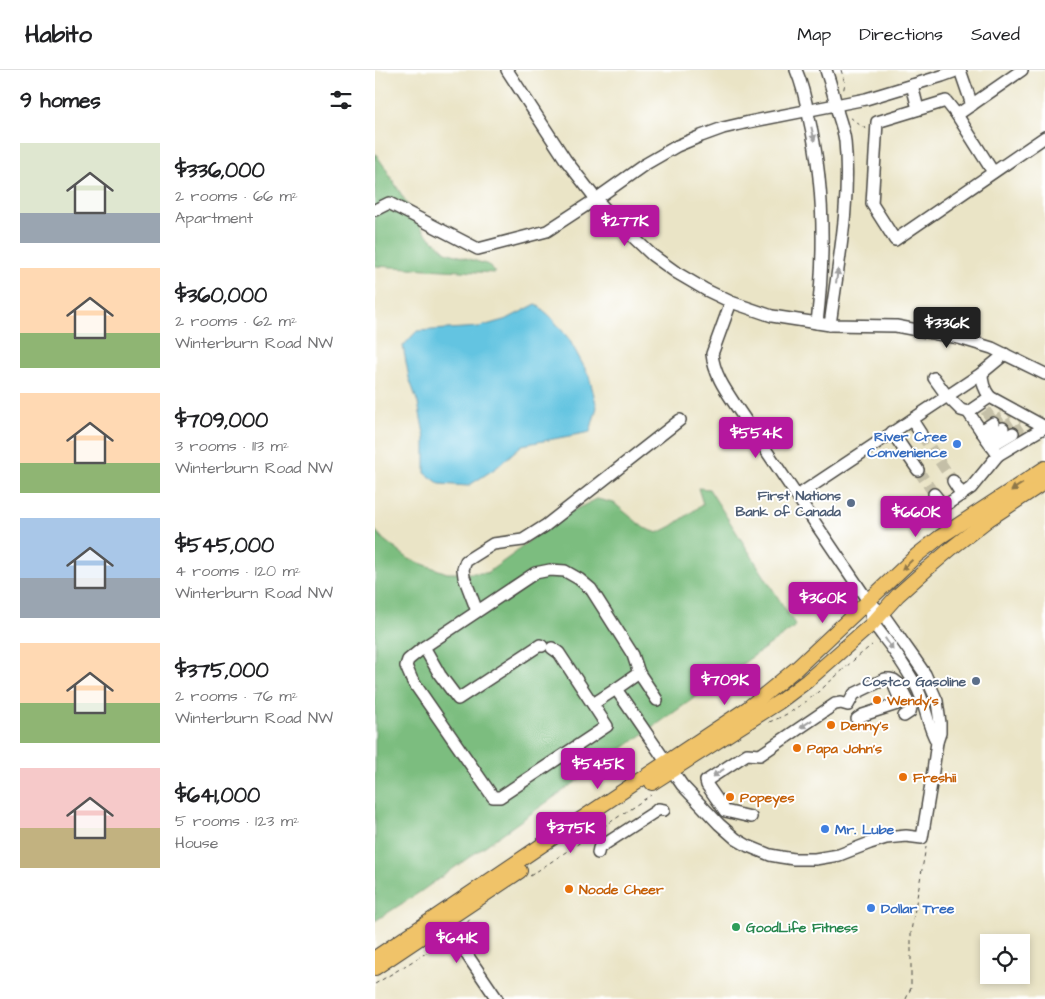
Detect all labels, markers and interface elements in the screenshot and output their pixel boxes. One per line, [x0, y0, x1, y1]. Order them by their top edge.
text: Habito [25, 18, 92, 52]
text: Map [797, 22, 831, 47]
text: Directions [859, 22, 943, 47]
text: Saved [971, 22, 1020, 47]
text: 9 homes [20, 86, 101, 115]
icon: filters [327, 86, 355, 114]
one-way arrow [809, 126, 817, 141]
text: $336,000 [175, 156, 265, 185]
icon: home [60, 163, 120, 223]
text: 2 rooms · 66 m² [175, 185, 298, 207]
pin: $277K [590, 204, 660, 247]
text: Apartment [175, 207, 253, 229]
text: $277K [601, 210, 649, 232]
one-way arrow [833, 268, 841, 284]
text: $360,000 [175, 281, 267, 310]
icon: home [60, 288, 120, 348]
pin: $336K [912, 306, 982, 349]
text: 2 rooms · 62 m² [175, 310, 297, 332]
text: $336K [925, 312, 969, 334]
text: Winterburn Road NW [175, 332, 333, 354]
text: $709,000 [175, 406, 268, 435]
icon: home [60, 413, 120, 473]
pin: $554K [721, 416, 791, 459]
text: $554K [730, 422, 782, 444]
place label: River Cree Convenience [867, 427, 947, 463]
text: 3 rooms · 113 m² [175, 435, 289, 457]
marker: River Cree Convenience [951, 438, 963, 450]
text: Winterburn Road NW [175, 457, 333, 479]
one-way arrow [1010, 482, 1023, 491]
place label: First Nations Bank of Canada [735, 486, 842, 522]
pin: $660K [881, 496, 951, 538]
marker: First Nations Bank of Canada [845, 497, 857, 509]
text: $660K [892, 501, 940, 523]
text: $545,000 [175, 531, 274, 560]
icon: home [60, 538, 120, 598]
one-way arrow [901, 559, 913, 571]
text: 4 rooms · 120 m² [175, 560, 301, 582]
text: Winterburn Road NW [175, 582, 333, 604]
pin: $360K [788, 582, 858, 624]
text: $360K [800, 587, 846, 609]
one-way arrow [884, 637, 893, 651]
text: $375,000 [175, 656, 269, 685]
icon: home [60, 663, 120, 723]
pin: $709K [690, 664, 760, 706]
text: $709K [701, 669, 749, 691]
place label: Costco Gasoline [863, 672, 966, 692]
marker: Costco Gasoline [970, 675, 982, 687]
text: 2 rooms · 76 m² [175, 685, 298, 707]
place label: Wendy's [886, 691, 939, 711]
marker: Wendy's [871, 694, 883, 706]
text: Winterburn Road NW [175, 707, 333, 729]
place label: Denny's [841, 716, 889, 736]
one-way arrow [799, 719, 812, 729]
marker: Denny's [825, 719, 837, 731]
place label: Papa John's [807, 739, 882, 759]
marker: Papa John's [791, 742, 803, 754]
pin: $545K [563, 748, 633, 790]
text: $545K [572, 753, 624, 775]
one-way arrow [711, 768, 724, 778]
place label: Freshii [913, 768, 957, 788]
marker: Freshii [897, 771, 909, 783]
text: $641,000 [175, 781, 260, 810]
icon: home [60, 788, 120, 848]
place label: Popeyes [740, 788, 794, 808]
marker: Popeyes [724, 791, 736, 803]
text: 5 rooms · 123 m² [175, 810, 299, 832]
pin: $375K [536, 812, 606, 854]
text: $375K [547, 817, 595, 839]
place label: Mr. Lube [835, 820, 895, 840]
marker: Mr. Lube [819, 823, 831, 835]
text: House [175, 832, 219, 854]
place label: Noode Cheer [579, 880, 664, 900]
marker: Noode Cheer [563, 883, 575, 895]
place label: Dollar Tree [881, 899, 955, 919]
marker: Dollar Tree [865, 902, 877, 914]
place label: GoodLife Fitness [746, 918, 858, 938]
marker: GoodLife Fitness [730, 921, 742, 933]
pin: $641K [422, 922, 492, 964]
text: $641K [436, 927, 478, 949]
map controls [980, 934, 1030, 984]
button: locate [980, 934, 1030, 984]

